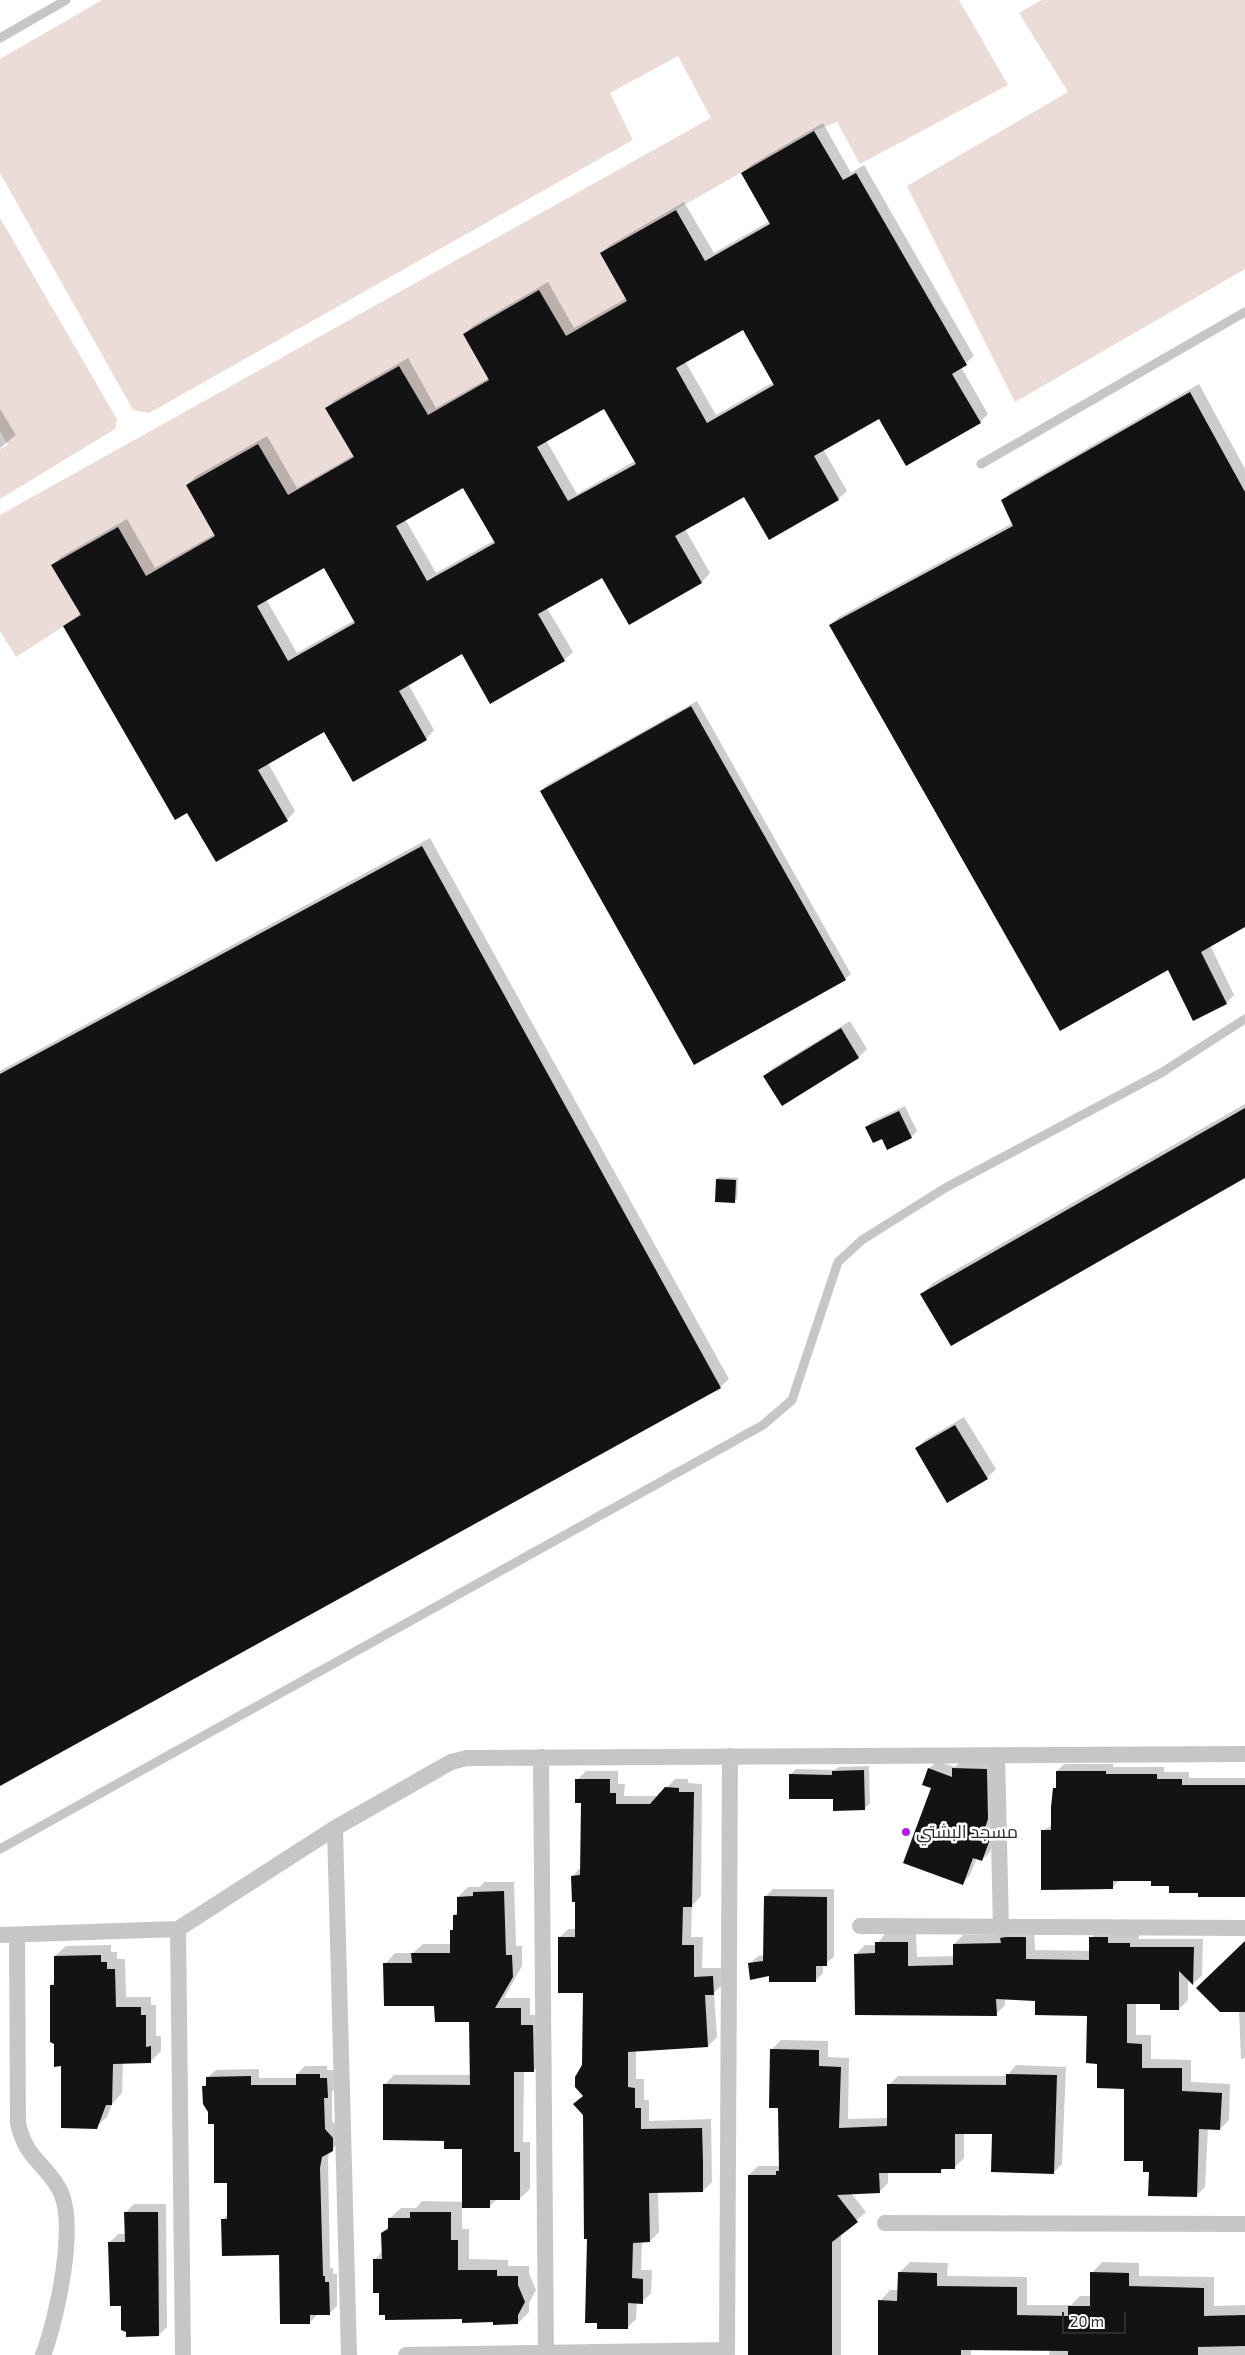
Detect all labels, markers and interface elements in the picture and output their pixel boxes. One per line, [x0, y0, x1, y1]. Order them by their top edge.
place label: مسجد البشتي [916, 1821, 1018, 1843]
marker: مسجد البشتي [900, 1826, 912, 1838]
scale bar [1065, 2302, 1129, 2334]
text: 20 m [1070, 2312, 1104, 2330]

